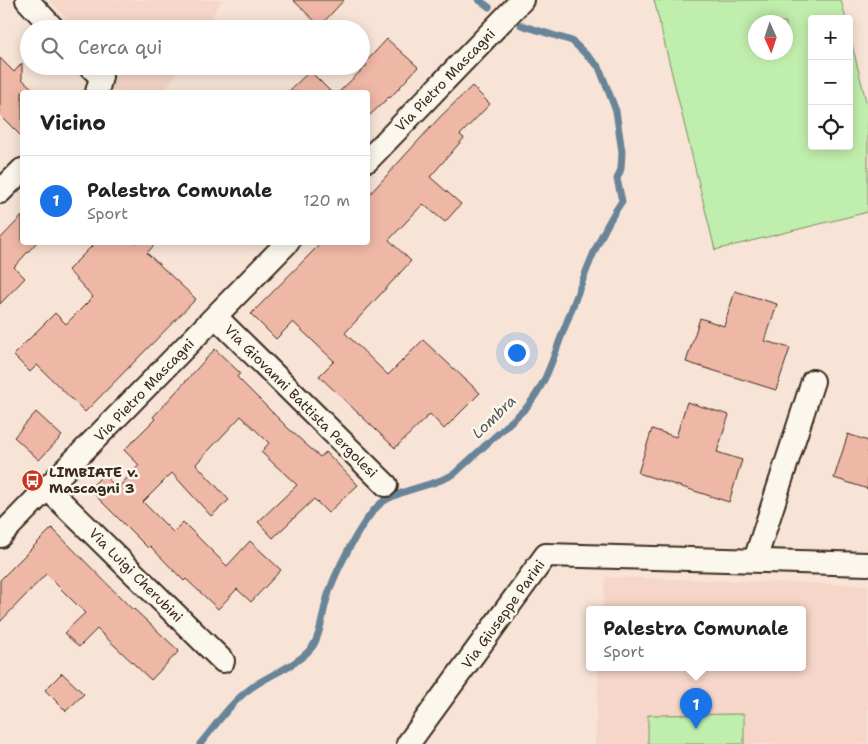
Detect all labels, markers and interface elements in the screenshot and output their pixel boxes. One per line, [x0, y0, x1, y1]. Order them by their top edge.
north arrow [748, 15, 793, 60]
map controls [808, 15, 853, 150]
button: + [808, 15, 853, 60]
search box [20, 20, 370, 75]
street label: Via Pietro Mascagni [391, 25, 499, 135]
icon: search [38, 34, 66, 62]
text: Cerca qui [78, 35, 162, 60]
button: − [808, 60, 853, 105]
button: locate [808, 105, 853, 150]
text: Vicino [40, 109, 106, 137]
text: Palestra Comunale [87, 178, 272, 203]
text: 1 [52, 190, 60, 211]
text: 120 m [303, 190, 350, 211]
text: Sport [87, 203, 128, 224]
street label: Via Giovanni Battista Pergolesi [221, 321, 381, 481]
street label: Via Pietro Mascagni [90, 335, 198, 445]
your location [504, 340, 530, 366]
water label: Lombra [468, 391, 520, 443]
place label: LIMBIATE v. Mascagni 3 [49, 463, 138, 497]
bus stop icon: LIMBIATE v. Mascagni 3 [21, 468, 45, 492]
street label: Via Luigi Cherubini [85, 524, 187, 626]
street label: Via Giuseppe Parini [457, 556, 549, 672]
popup [586, 606, 806, 671]
text: Palestra Comunale [603, 616, 789, 641]
text: Sport [603, 641, 644, 662]
pin: 1 [680, 688, 712, 729]

